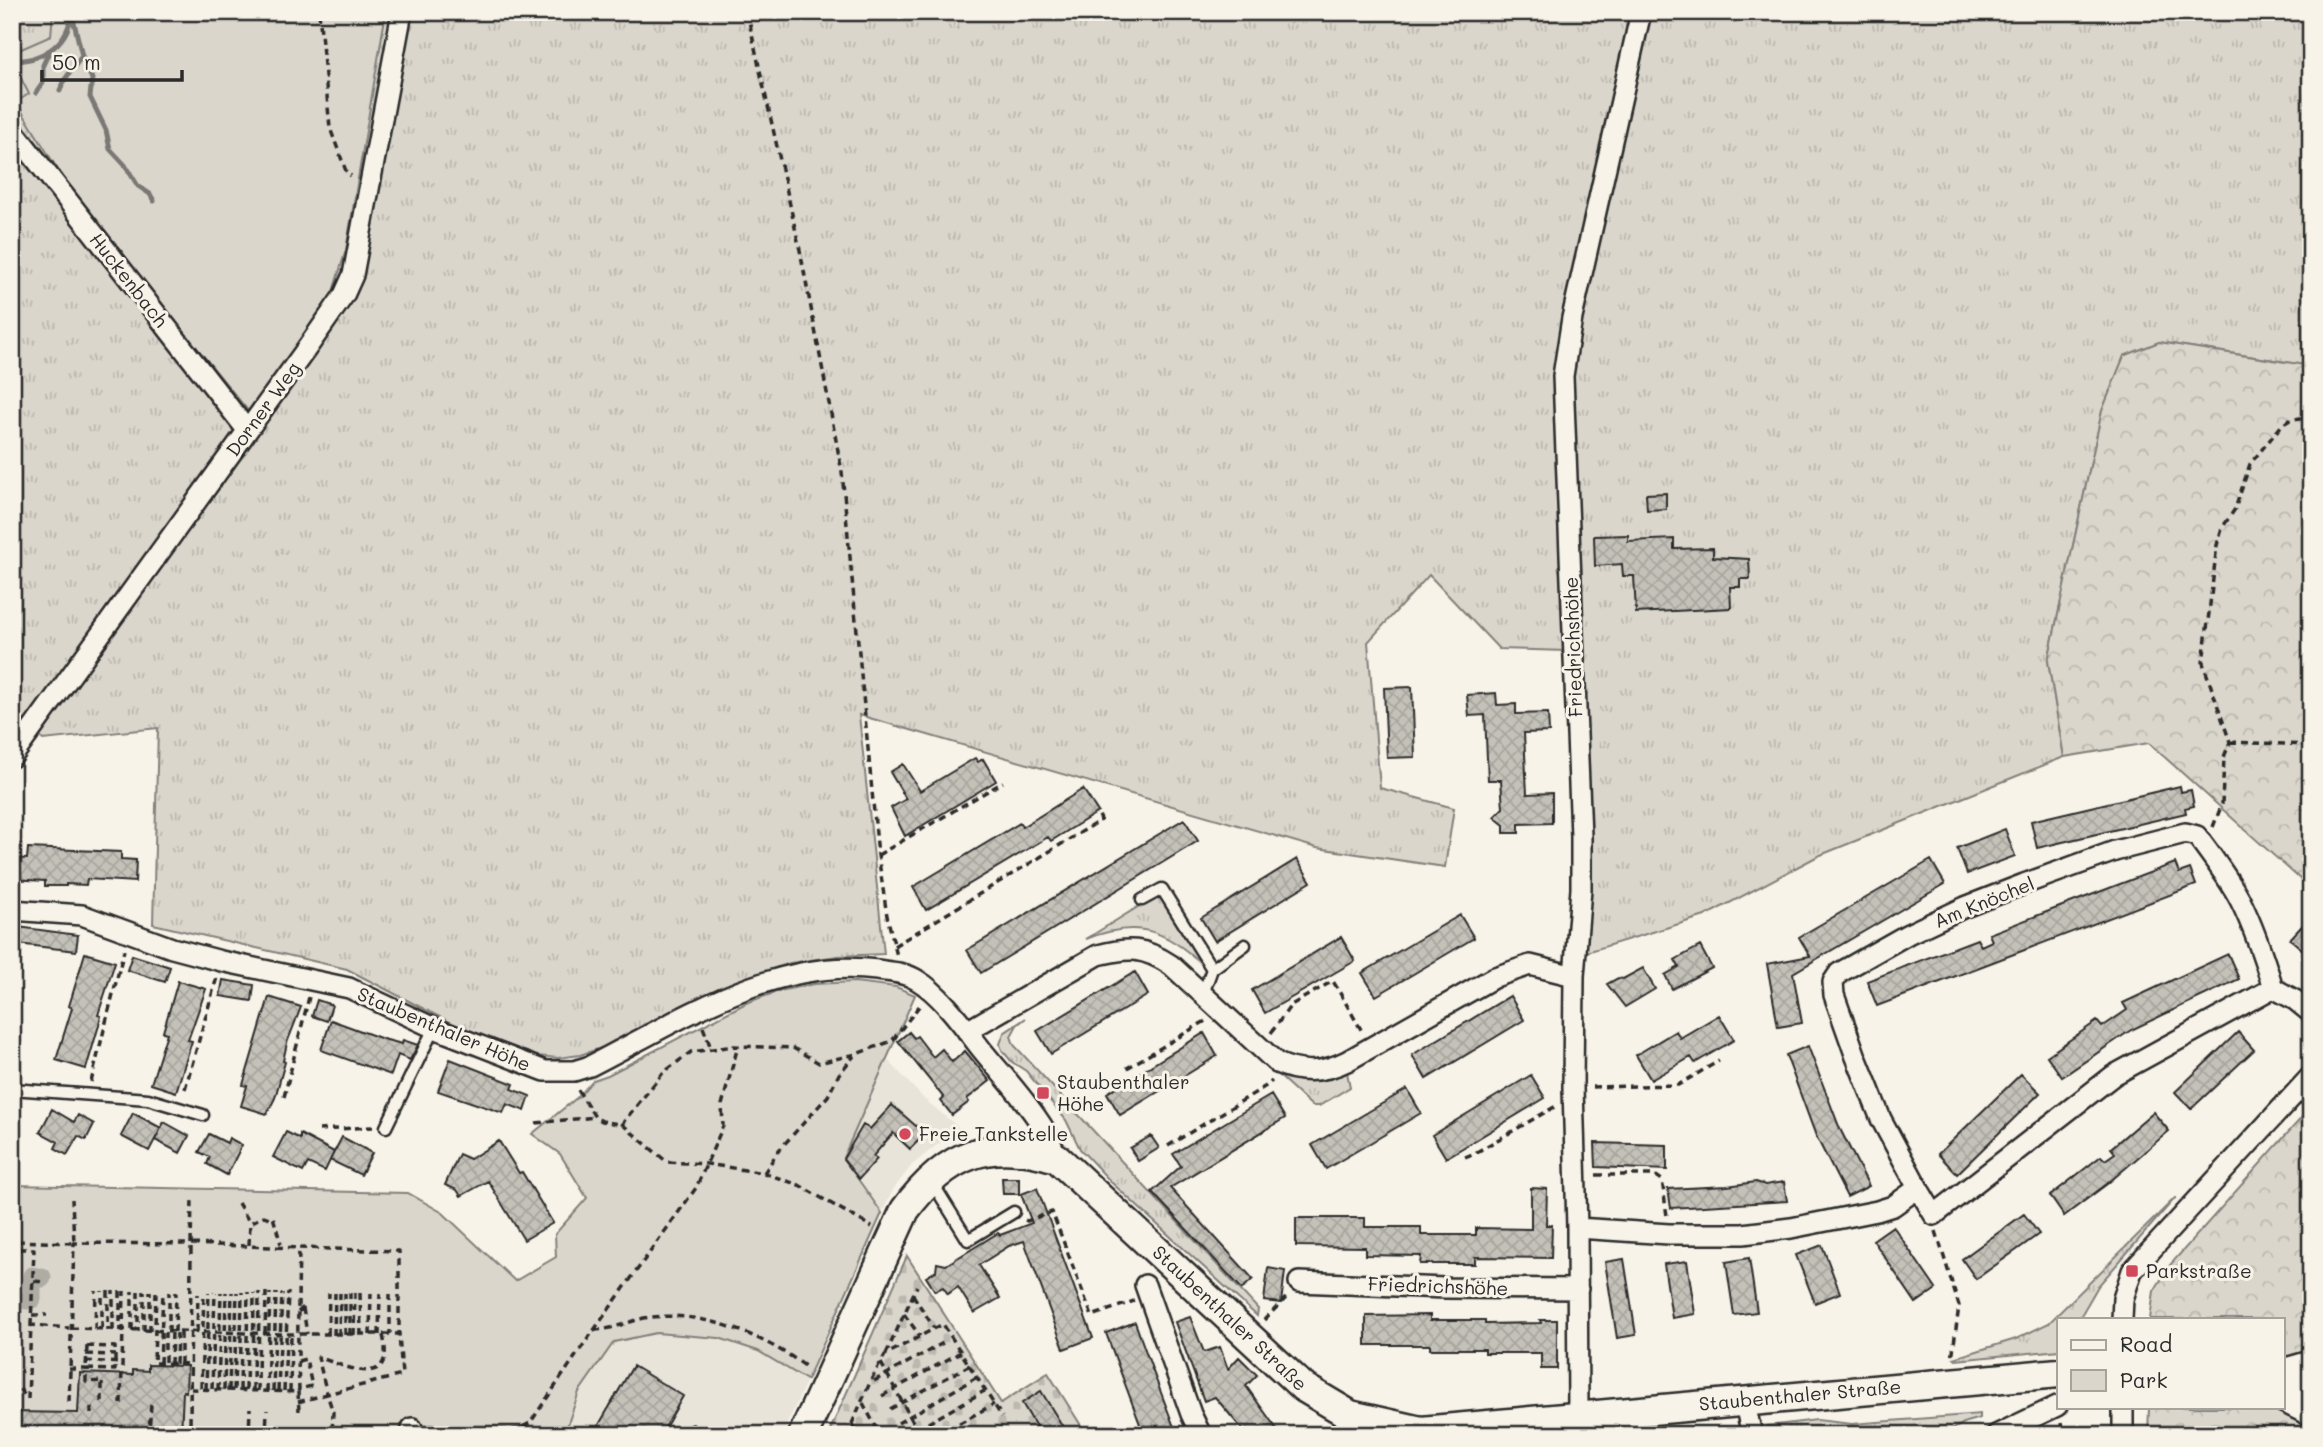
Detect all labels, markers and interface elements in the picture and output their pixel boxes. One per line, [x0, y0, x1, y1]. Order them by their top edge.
scale bar [42, 38, 182, 82]
text: 50 m [52, 48, 101, 75]
street label: Huckenbach [85, 227, 174, 332]
street label: Dorner Weg [220, 356, 305, 461]
street label: Friedrichshöhe [1558, 576, 1587, 718]
street label: Am Knöchel [1930, 870, 2038, 933]
street label: Staubenthaler Höhe [354, 981, 535, 1076]
place label: Staubenthaler Höhe [1057, 1069, 1190, 1116]
marker: Staubenthaler Höhe [1035, 1085, 1051, 1101]
place label: Freie Tankstelle [919, 1121, 1068, 1146]
marker: Freie Tankstelle [897, 1126, 913, 1142]
street label: Staubenthaler Straße [1148, 1239, 1313, 1396]
place label: Parkstraße [2146, 1258, 2252, 1283]
marker: Parkstraße [2124, 1263, 2140, 1279]
street label: Friedrichshöhe [1367, 1271, 1509, 1300]
legend [2057, 1318, 2284, 1408]
text: Road [2120, 1330, 2172, 1357]
text: Park [2120, 1366, 2168, 1393]
street label: Staubenthaler Straße [1698, 1373, 1902, 1416]

